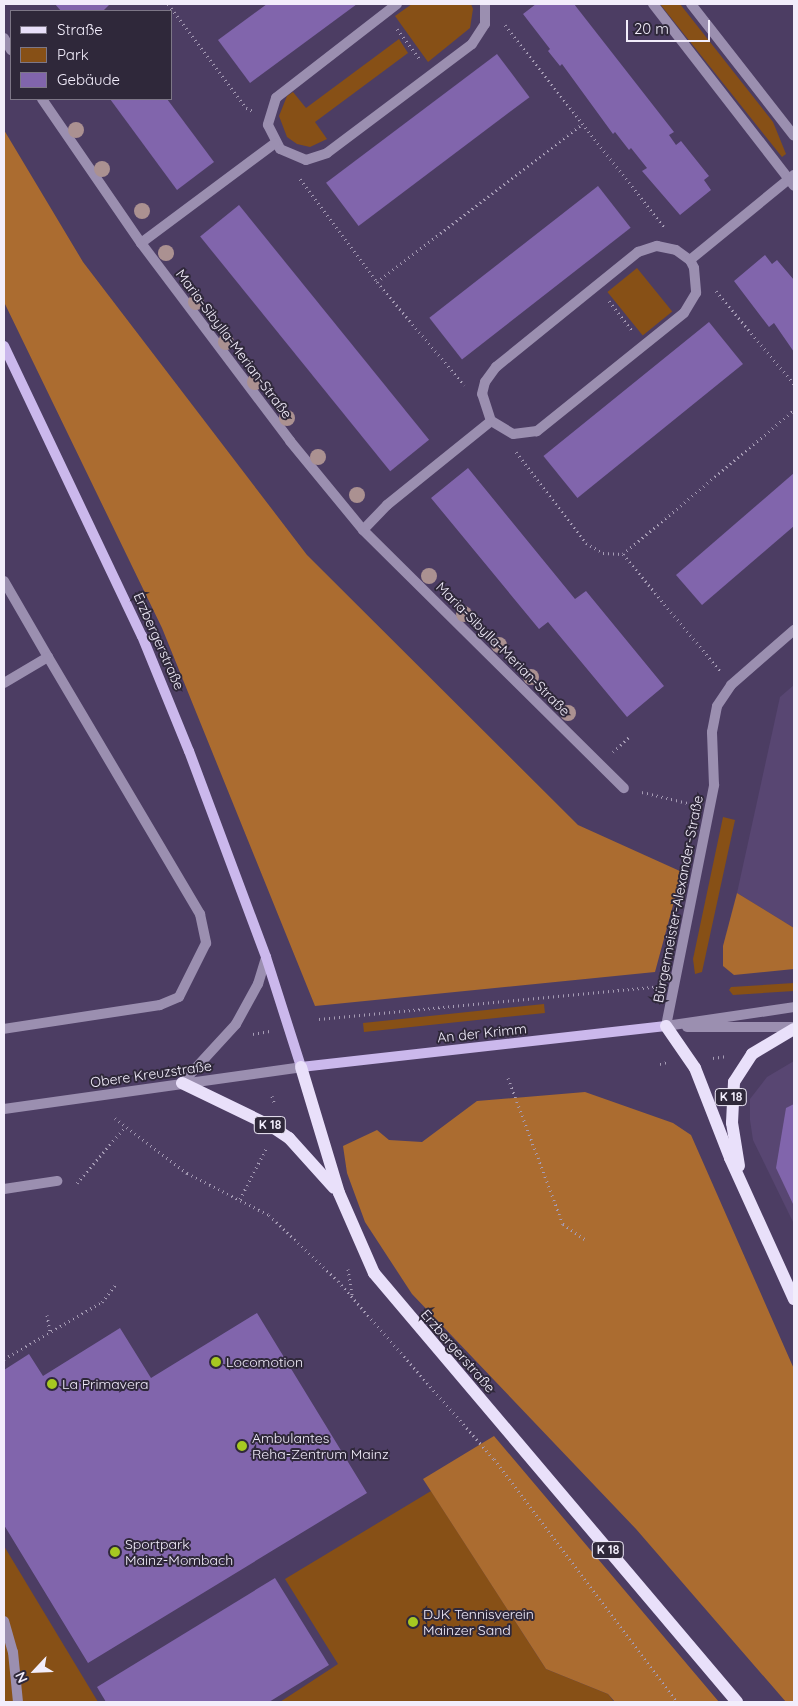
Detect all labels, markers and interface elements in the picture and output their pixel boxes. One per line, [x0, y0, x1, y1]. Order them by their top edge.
legend [10, 10, 172, 100]
scale bar [628, 10, 712, 42]
text: 20 m [634, 19, 669, 38]
text: Straße [57, 20, 103, 39]
text: Park [57, 45, 89, 64]
text: Gebäude [57, 70, 120, 89]
street label: Maria-Sibylla-Merian-Straße [172, 266, 296, 422]
street label: Maria-Sibylla-Merian-Straße [432, 578, 574, 720]
street label: Erzbergerstraße [130, 590, 188, 692]
street label: Bürgermeister-Alexander-Straße [650, 794, 706, 1004]
street label: An der Krimm [436, 1020, 528, 1046]
street label: Obere Kreuzstraße [89, 1057, 213, 1091]
road number: K 18 [715, 1088, 747, 1106]
road number: K 18 [254, 1116, 286, 1134]
street label: Erzbergerstraße [417, 1306, 499, 1396]
place label: Locomotion [226, 1354, 303, 1370]
marker: Locomotion [210, 1356, 222, 1368]
place label: La Primavera [62, 1376, 149, 1392]
marker: La Primavera [46, 1378, 58, 1390]
place label: Ambulantes Reha-Zentrum Mainz [252, 1430, 389, 1462]
marker: Ambulantes Reha-Zentrum Mainz [236, 1440, 248, 1452]
place label: Sportpark Mainz-Mombach [125, 1536, 233, 1568]
road number: K 18 [592, 1540, 624, 1560]
marker: Sportpark Mainz-Mombach [109, 1546, 121, 1558]
place label: DJK Tennisverein Mainzer Sand [423, 1606, 534, 1638]
marker: DJK Tennisverein Mainzer Sand [407, 1616, 419, 1628]
north arrow [10, 1646, 60, 1696]
text: N [11, 1669, 32, 1686]

